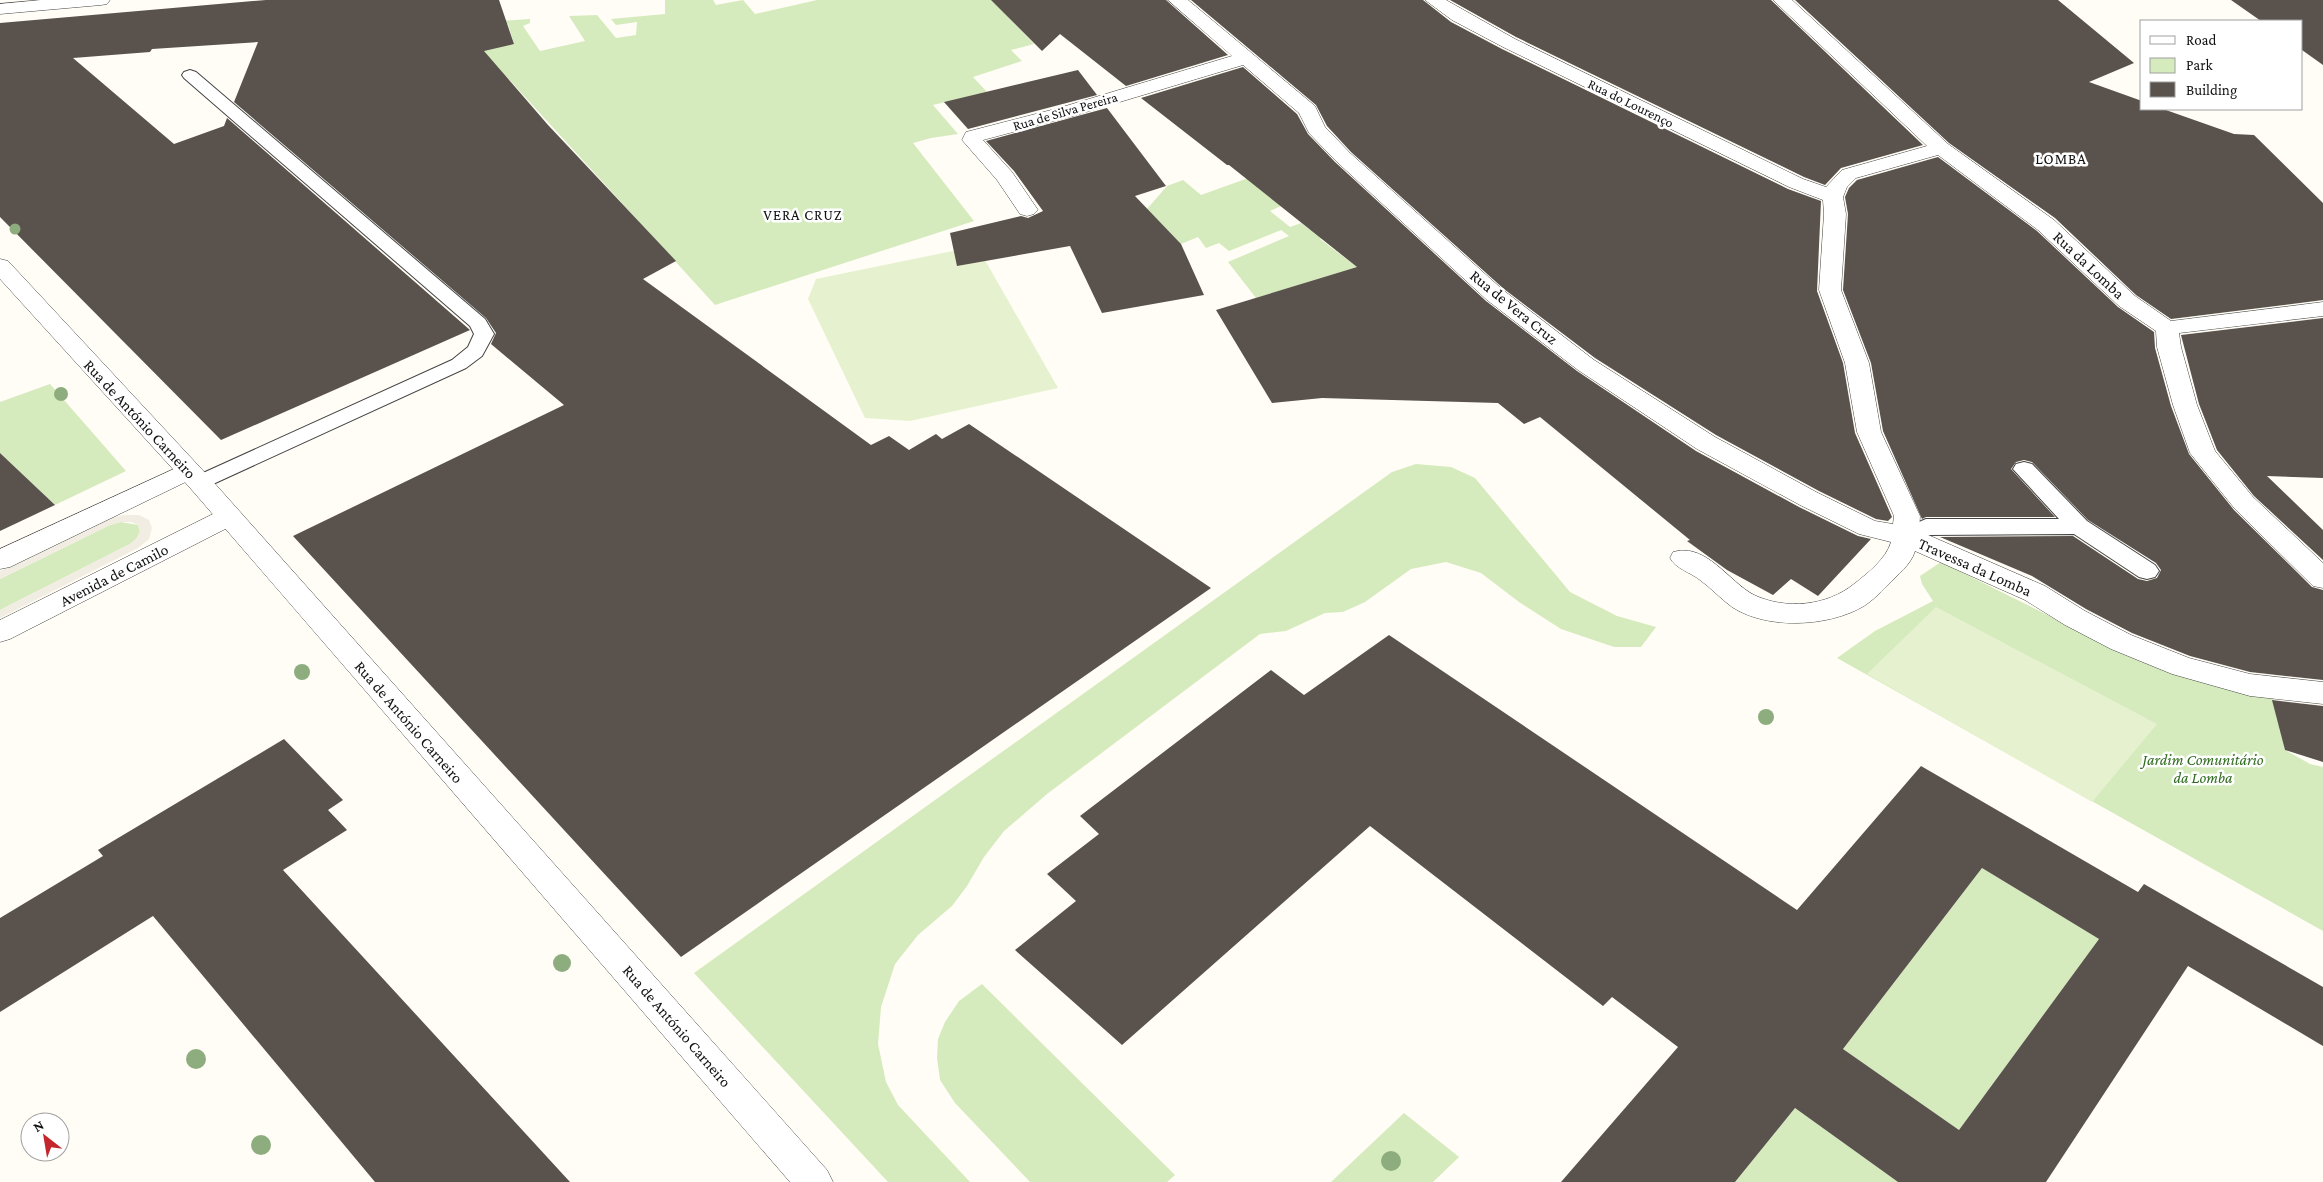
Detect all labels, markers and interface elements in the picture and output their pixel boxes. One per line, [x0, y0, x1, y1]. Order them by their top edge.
legend [2140, 20, 2303, 110]
text: Road [2186, 32, 2217, 48]
text: Park [2186, 57, 2213, 73]
street label: Rua do Lourenço [1585, 75, 1677, 131]
text: Building [2186, 82, 2237, 99]
street label: Rua de Silva Pereira [1011, 88, 1120, 134]
district label: LOMBA [2035, 151, 2087, 167]
district label: VERA CRUZ [763, 207, 843, 223]
street label: Rua da Lomba [2050, 228, 2128, 303]
street label: Rua de Vera Cruz [1467, 267, 1561, 348]
street label: Rua de António Carneiro [81, 356, 199, 482]
street label: Travessa da Lomba [1916, 534, 2035, 600]
street label: Avenida de Camilo [57, 540, 171, 610]
street label: Rua de António Carneiro [351, 658, 467, 787]
park label: Jardim Comunitário da Lomba [2139, 751, 2264, 786]
street label: Rua de António Carneiro [619, 962, 735, 1091]
north arrow [20, 1112, 70, 1162]
text: N [30, 1116, 47, 1135]

